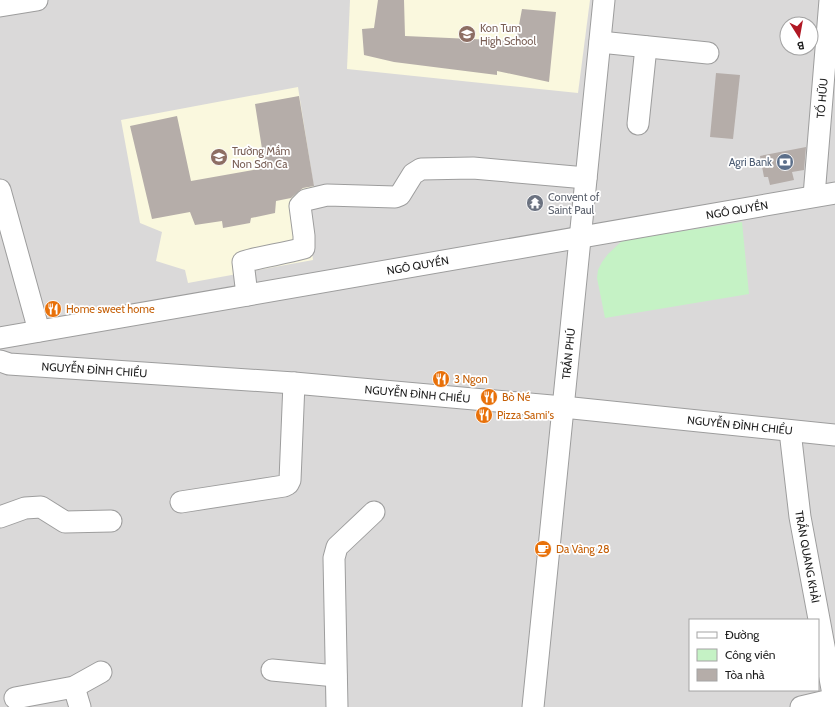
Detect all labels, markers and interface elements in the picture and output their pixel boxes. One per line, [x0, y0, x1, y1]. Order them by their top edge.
north arrow [779, 16, 819, 56]
place label: Kon Tum High School [480, 21, 536, 48]
school or university icon: Kon Tum High School [457, 24, 477, 44]
text: B [796, 38, 806, 53]
street label: TỐ HỮU [812, 78, 831, 119]
place label: Trường Mầm Non Sơn Ca [232, 144, 290, 171]
school or university icon: Trường Mầm Non Sơn Ca [209, 147, 229, 167]
bank icon: Agri Bank [775, 152, 795, 172]
place label: Agri Bank [729, 155, 772, 169]
place label: Convent of Saint Paul [548, 190, 600, 217]
temple icon: Convent of Saint Paul [525, 193, 545, 213]
street label: NGÔ QUYỀN [705, 197, 769, 222]
street label: NGÔ QUYỀN [386, 253, 450, 278]
restaurant icon: Home sweet home [43, 299, 63, 319]
place label: Home sweet home [66, 302, 155, 316]
street label: TRẦN PHÚ [558, 327, 578, 380]
street label: NGUYỄN ĐÌNH CHIỂU [41, 359, 148, 380]
restaurant icon: 3 Ngon [431, 369, 451, 389]
place label: 3 Ngon [454, 372, 488, 386]
street label: NGUYỄN ĐÌNH CHIỂU [364, 382, 471, 406]
restaurant icon: Bò Né [479, 387, 499, 407]
place label: Bò Né [502, 390, 531, 404]
restaurant icon: Pizza Sami's [474, 405, 494, 425]
place label: Pizza Sami's [497, 408, 554, 422]
street label: NGUYỄN ĐÌNH CHIỂU [686, 413, 793, 438]
street label: TRẦN QUANG KHẢI [792, 510, 823, 604]
cafe icon: Da Vàng 28 [533, 539, 553, 559]
place label: Da Vàng 28 [556, 542, 610, 556]
legend [689, 619, 819, 691]
text: Đường [725, 627, 760, 642]
text: Công viên [725, 647, 776, 662]
text: Tòa nhà [725, 667, 765, 682]

